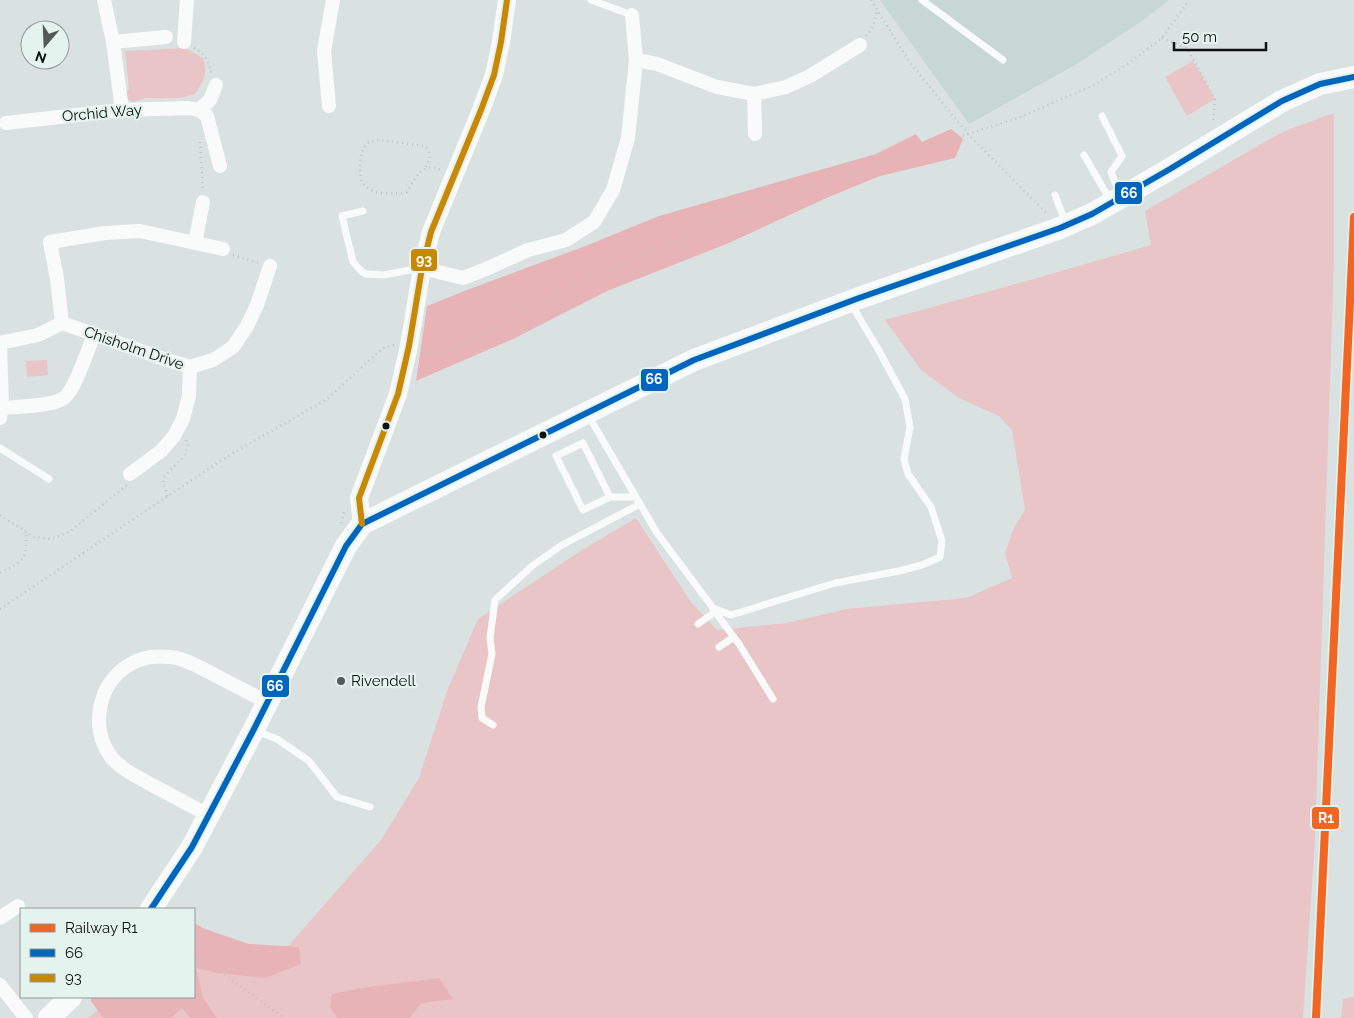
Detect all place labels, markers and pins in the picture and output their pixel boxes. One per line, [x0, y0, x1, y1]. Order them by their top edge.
unlabelled marker [381, 421, 391, 431]
unlabelled marker [538, 430, 548, 440]
place label: Rivendell [351, 672, 416, 690]
marker: Rivendell [335, 675, 347, 687]

